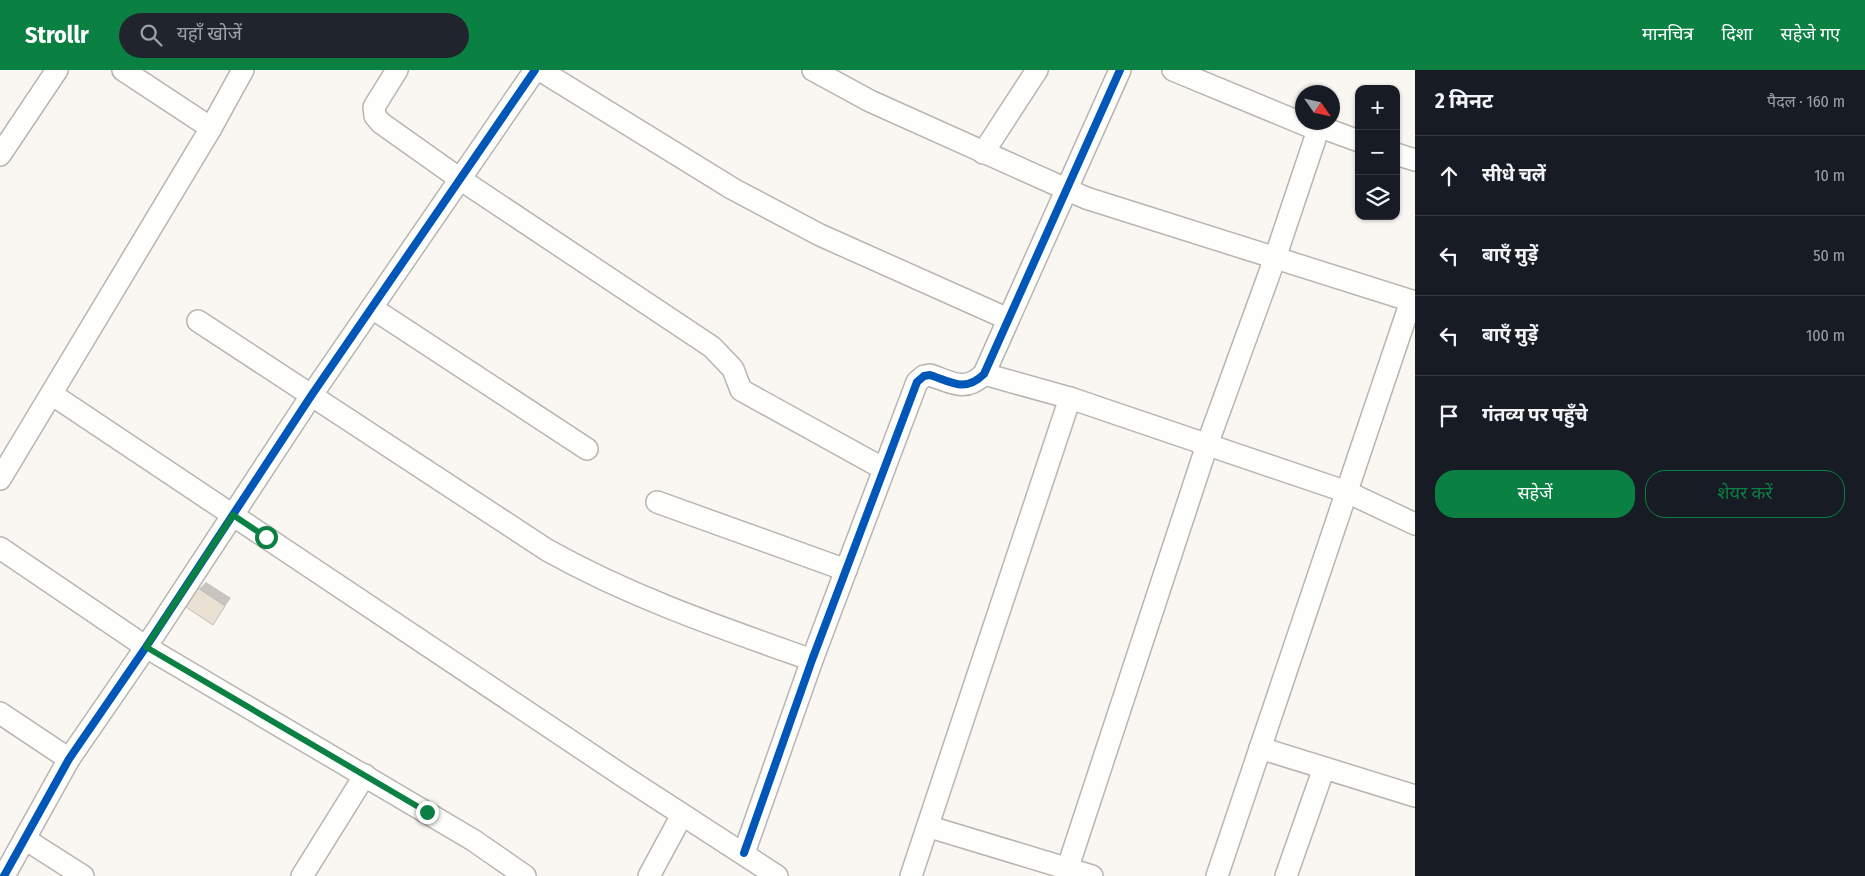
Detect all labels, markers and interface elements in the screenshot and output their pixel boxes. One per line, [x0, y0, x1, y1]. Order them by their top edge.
search box [119, 13, 469, 58]
text: Strollr [25, 21, 89, 49]
icon: search [137, 21, 165, 49]
text: यहाँ खोजें [177, 22, 242, 45]
text: मानचित्र [1642, 23, 1693, 45]
text: दिशा [1721, 23, 1753, 45]
text: सहेजे गए [1781, 23, 1840, 45]
north arrow [1295, 85, 1340, 130]
map controls [1355, 85, 1400, 220]
button: + [1355, 85, 1400, 130]
text: 2 मिनट [1435, 88, 1493, 114]
text: पैदल · 160 m [1767, 92, 1845, 111]
button: − [1355, 130, 1400, 175]
icon: ahead [1435, 162, 1463, 190]
text: सीधे चलें [1482, 163, 1546, 186]
text: 10 m [1814, 166, 1845, 185]
button: layers [1355, 175, 1400, 220]
icon: left [1435, 242, 1463, 270]
text: बाएँ मुड़ें [1482, 243, 1538, 266]
text: 50 m [1813, 246, 1845, 265]
icon: left [1435, 322, 1463, 350]
text: बाएँ मुड़ें [1482, 323, 1538, 346]
text: 100 m [1806, 326, 1845, 345]
icon: arrive [1435, 402, 1463, 430]
text: गंतव्य पर पहुँचे [1482, 403, 1588, 426]
button: सहेजें [1435, 470, 1635, 518]
button: शेयर करें [1645, 470, 1845, 518]
route start [255, 526, 278, 549]
route end [416, 801, 439, 824]

